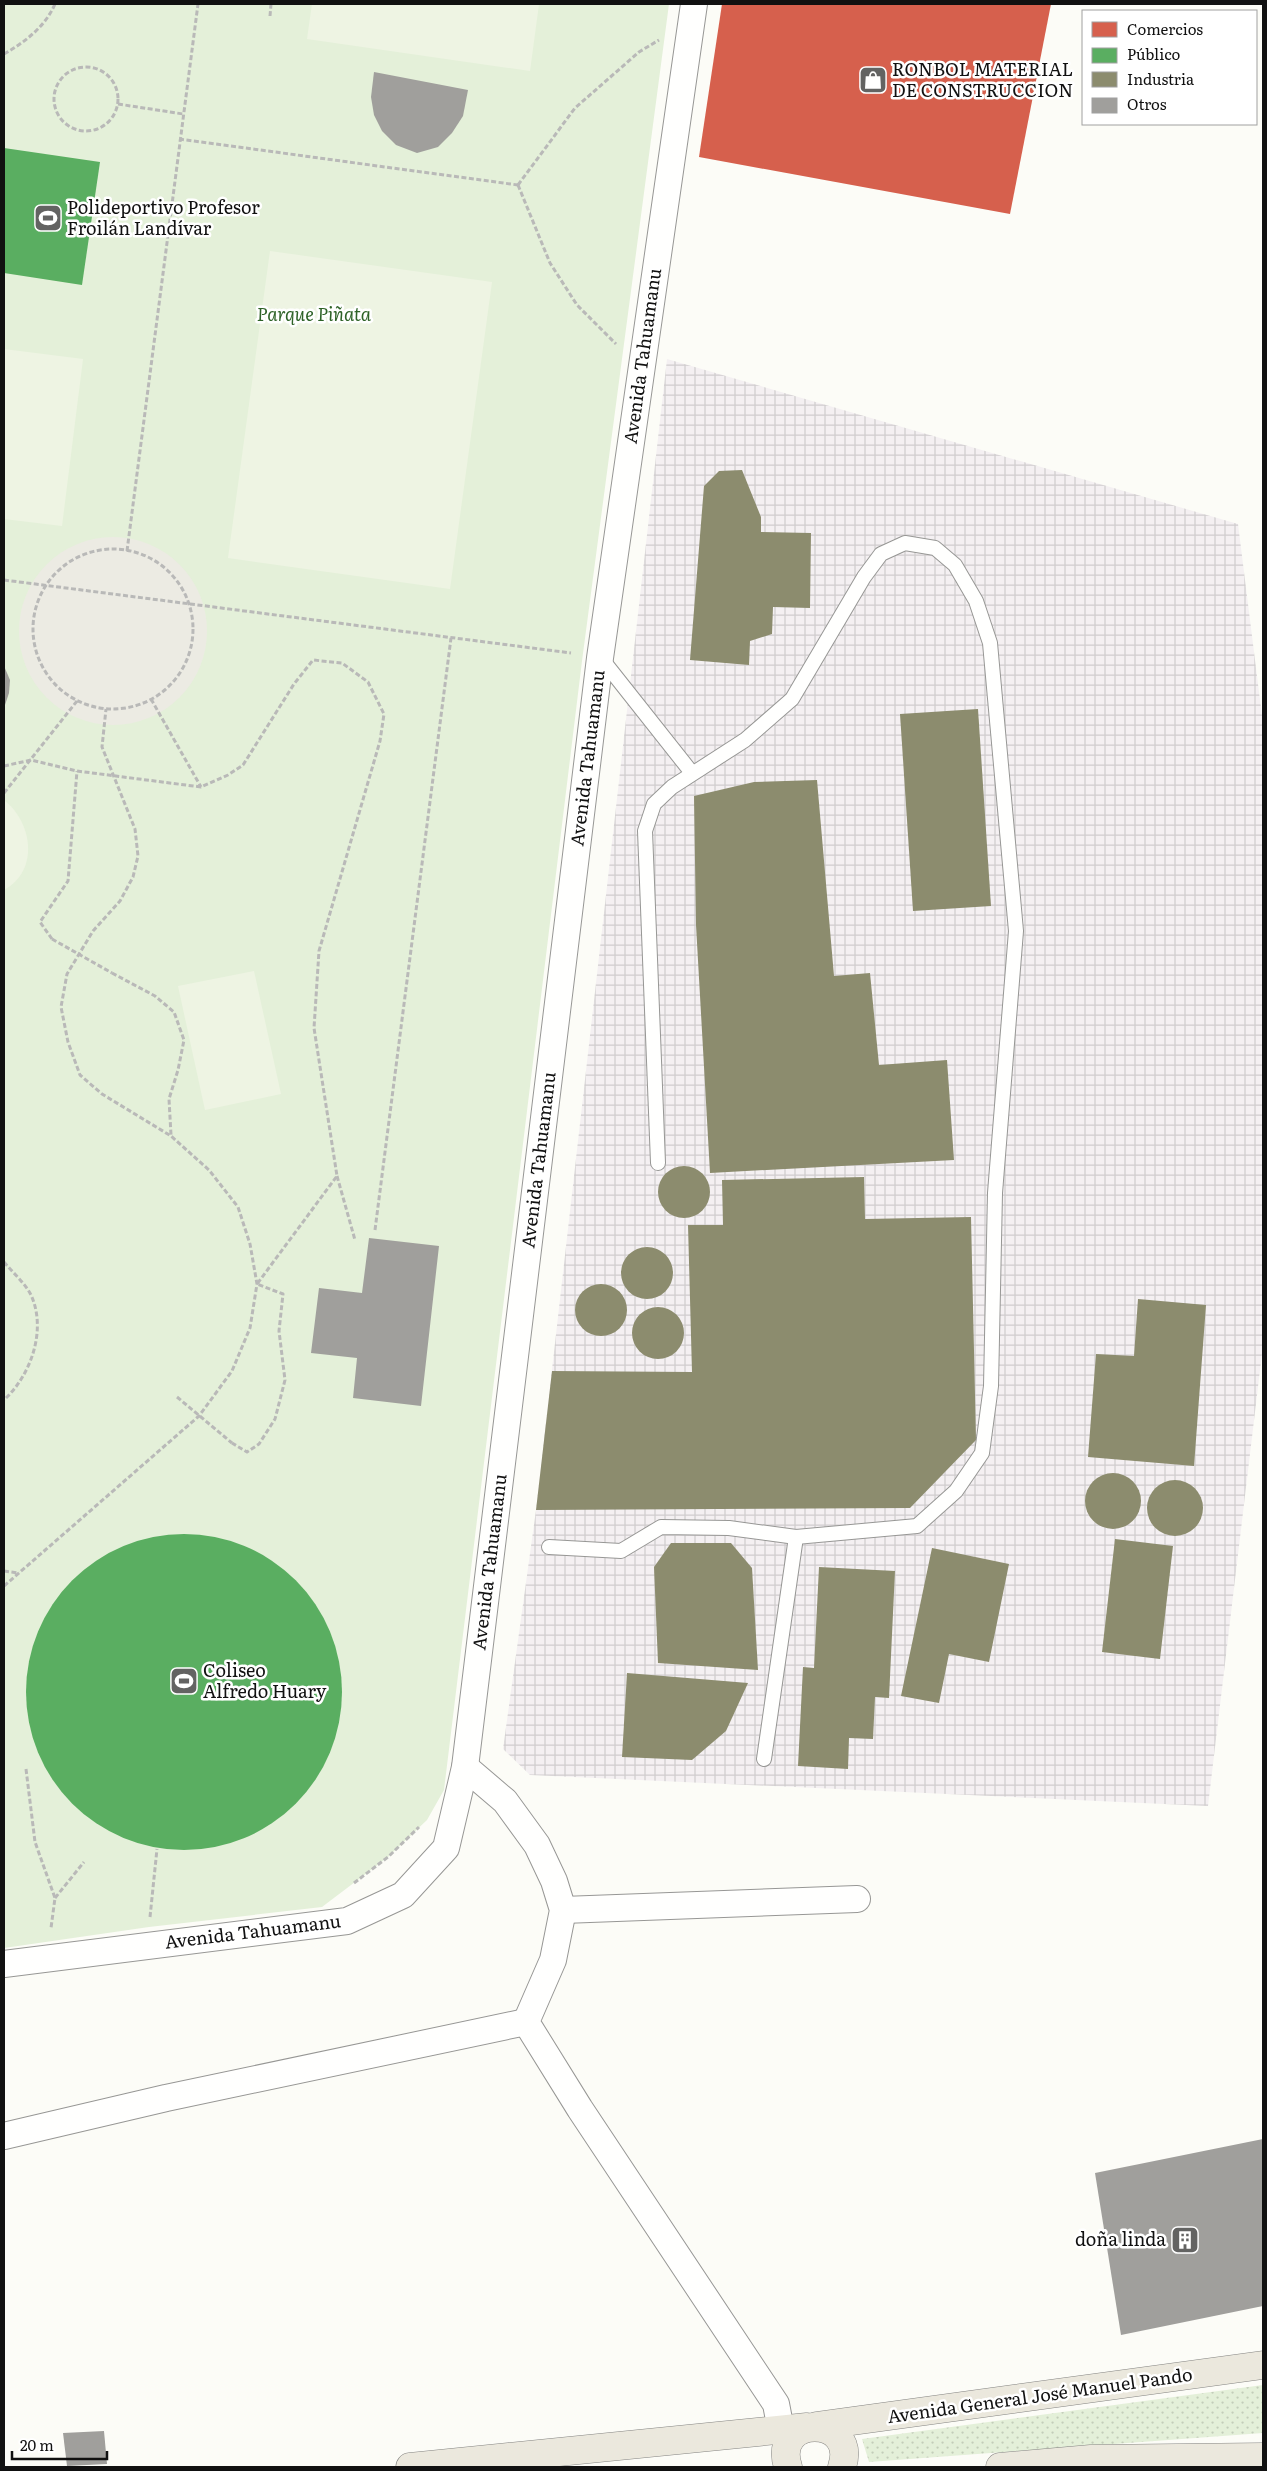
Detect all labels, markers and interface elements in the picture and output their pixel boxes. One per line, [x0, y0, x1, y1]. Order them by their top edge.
legend [1082, 10, 1257, 125]
text: Comercios [1127, 17, 1203, 40]
text: Público [1127, 42, 1181, 65]
place label: RONBOL MATERIAL DE CONSTRUCCION [892, 55, 1073, 103]
shop icon: RONBOL MATERIAL DE CONSTRUCCION [858, 65, 888, 95]
text: Industria [1127, 67, 1195, 90]
text: Otros [1127, 92, 1167, 115]
place label: Polideportivo Profesor Froilán Landívar [67, 193, 260, 241]
sports icon: Polideportivo Profesor Froilán Landívar [33, 203, 63, 233]
street label: Avenida Tahuamanu [616, 266, 667, 445]
park label: Parque Piñata [257, 300, 372, 327]
street label: Avenida Tahuamanu [562, 668, 611, 847]
street label: Avenida Tahuamanu [513, 1070, 562, 1249]
street label: Avenida Tahuamanu [464, 1472, 513, 1651]
place label: Coliseo Alfredo Huary [203, 1656, 327, 1704]
sports icon: Coliseo Alfredo Huary [169, 1666, 199, 1696]
street label: Avenida Tahuamanu [163, 1906, 342, 1955]
place label: doña linda [1075, 2225, 1166, 2252]
building icon: doña linda [1170, 2225, 1200, 2255]
street label: Avenida General José Manuel Pando [886, 2360, 1194, 2429]
scale bar [12, 2428, 108, 2460]
text: 20 m [20, 2433, 54, 2456]

